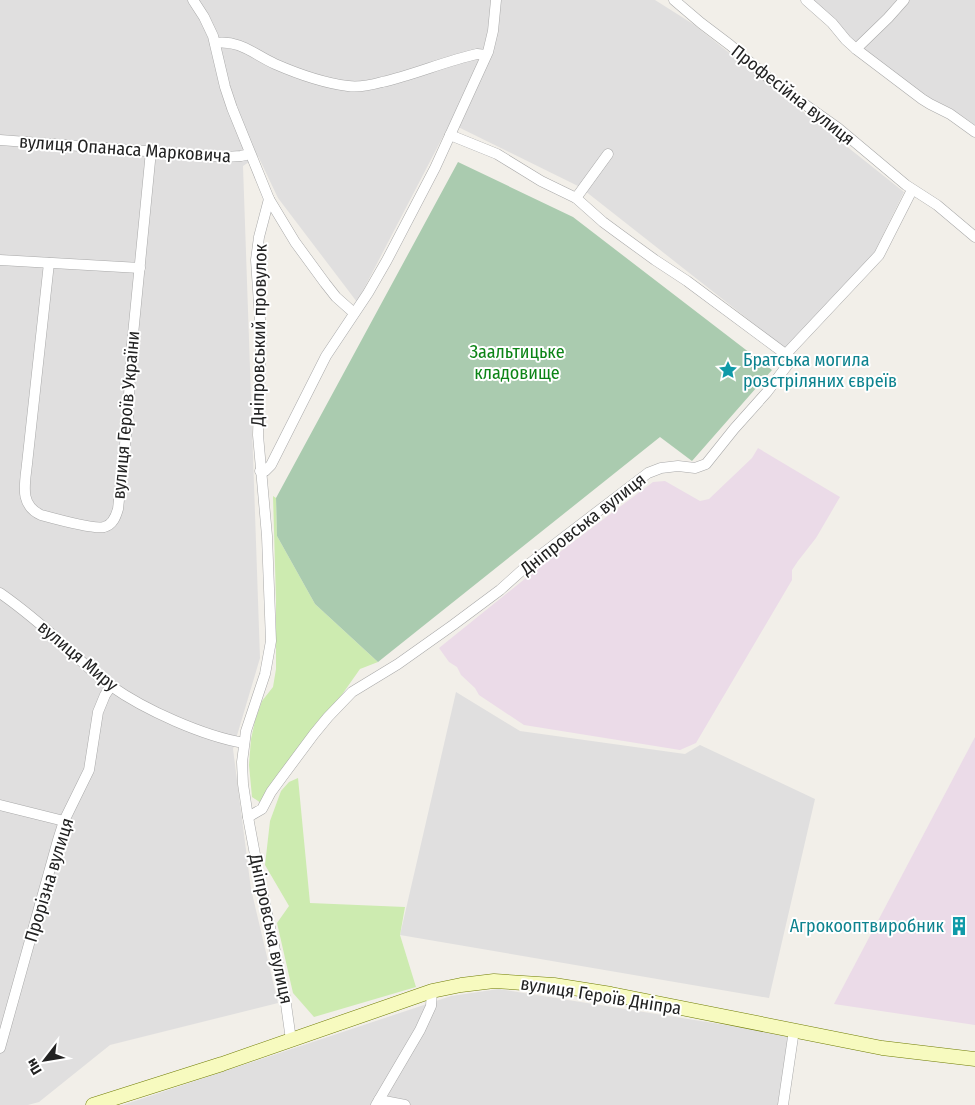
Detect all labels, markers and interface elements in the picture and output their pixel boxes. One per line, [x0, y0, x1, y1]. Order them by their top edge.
street label: Професійна вулиця [727, 40, 859, 150]
street label: вулиця Опанаса Марковича [18, 131, 232, 167]
street label: Дніпровський провулок [246, 243, 272, 427]
street label: вулиця Героїв України [108, 330, 144, 500]
park label: Заальтицьке кладовище [469, 341, 565, 384]
place label: Братська могила розстріляних євреїв [743, 349, 897, 392]
place icon: Братська могила розстріляних євреїв [717, 359, 739, 381]
street label: Дніпровська вулиця [515, 468, 650, 580]
street label: вулиця Миру [33, 616, 123, 696]
street label: Прорізна вулиця [20, 815, 78, 945]
street label: Дніпровська вулиця [244, 851, 298, 1006]
place label: Агрокооптвиробник [790, 915, 945, 937]
building icon: Агрокооптвиробник [948, 915, 970, 937]
street label: вулиця Героїв Дніпра [519, 972, 683, 1020]
north arrow [20, 1035, 70, 1085]
text: Пн [23, 1055, 46, 1078]

